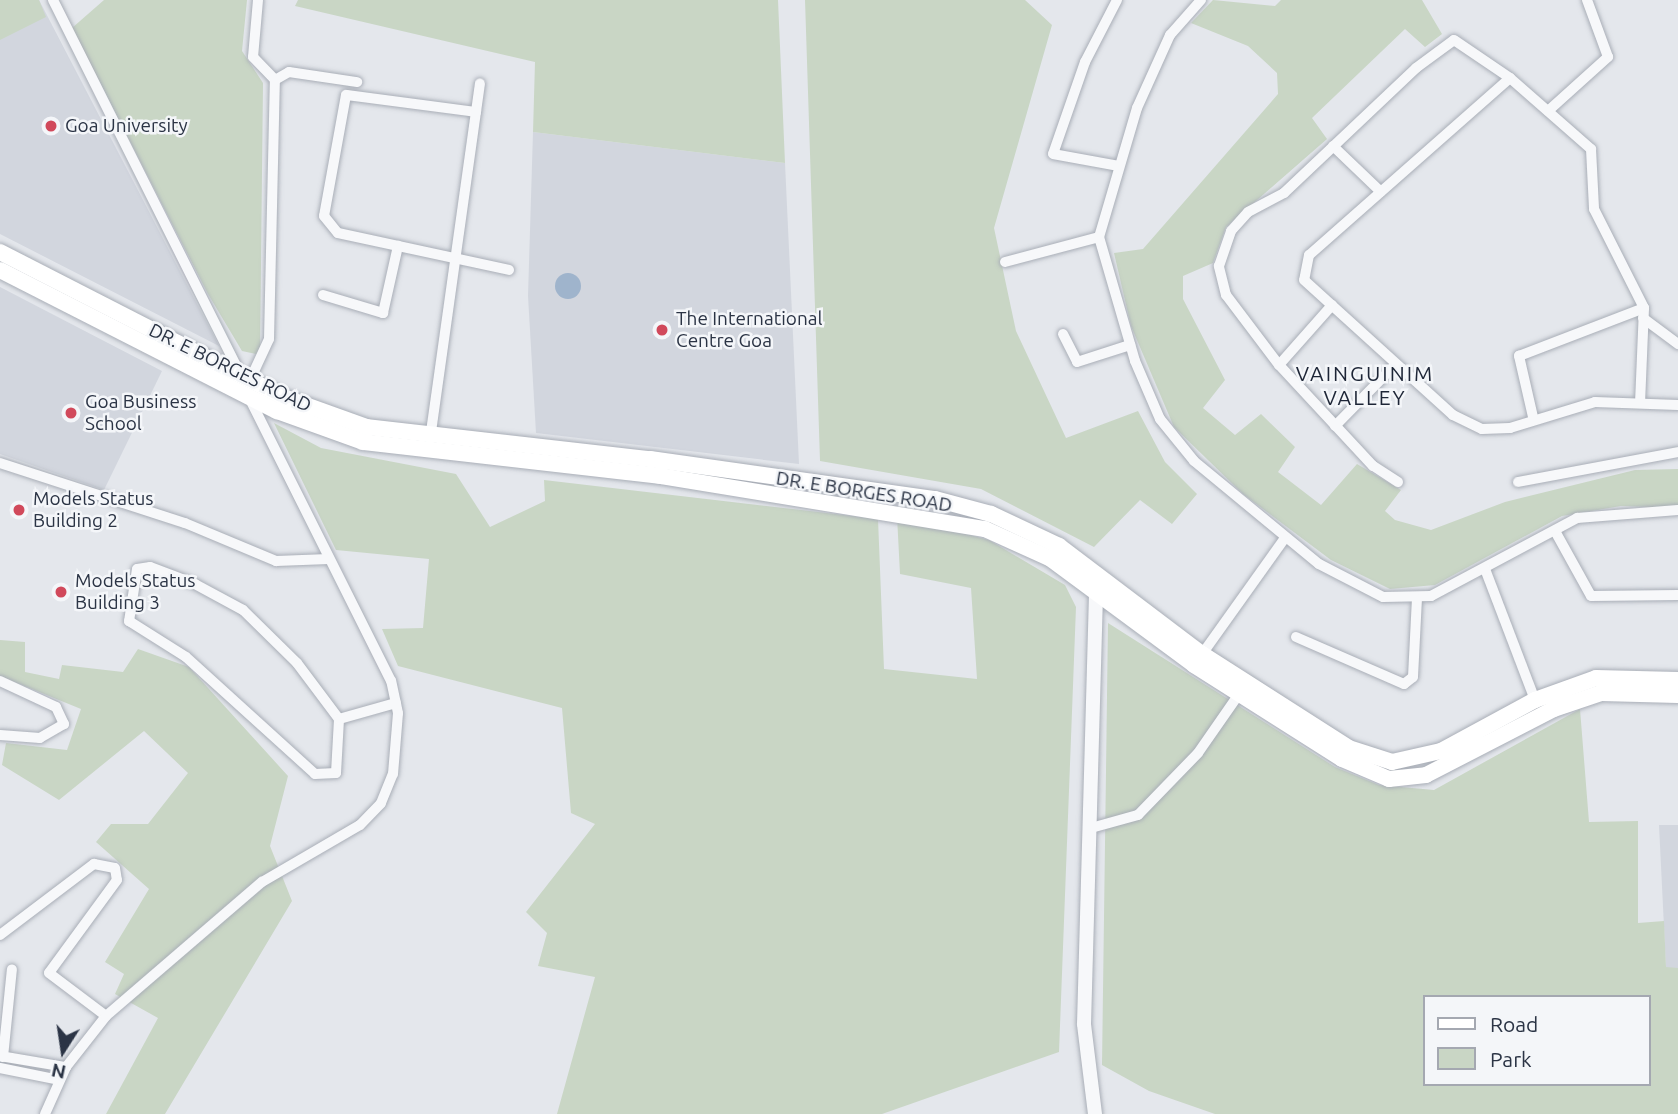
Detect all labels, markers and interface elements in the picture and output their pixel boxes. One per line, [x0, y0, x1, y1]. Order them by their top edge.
place label: Goa University [65, 115, 188, 137]
marker: Goa University [43, 118, 59, 134]
place label: The International Centre Goa [676, 308, 822, 352]
street label: DR. E BORGES ROAD [145, 319, 315, 417]
marker: The International Centre Goa [654, 322, 670, 338]
district label: VAINGUINIM VALLEY [1297, 360, 1433, 410]
place label: Goa Business School [85, 391, 196, 435]
marker: Goa Business School [63, 405, 79, 421]
street label: DR. E BORGES ROAD [774, 467, 954, 517]
place label: Models Status Building 2 [33, 488, 154, 532]
marker: Models Status Building 2 [11, 502, 27, 518]
place label: Models Status Building 3 [75, 570, 196, 614]
marker: Models Status Building 3 [53, 584, 69, 600]
legend [1422, 995, 1650, 1086]
text: Road [1490, 1012, 1538, 1036]
north arrow [28, 1016, 98, 1086]
text: Park [1490, 1047, 1532, 1071]
text: N [49, 1059, 68, 1084]

